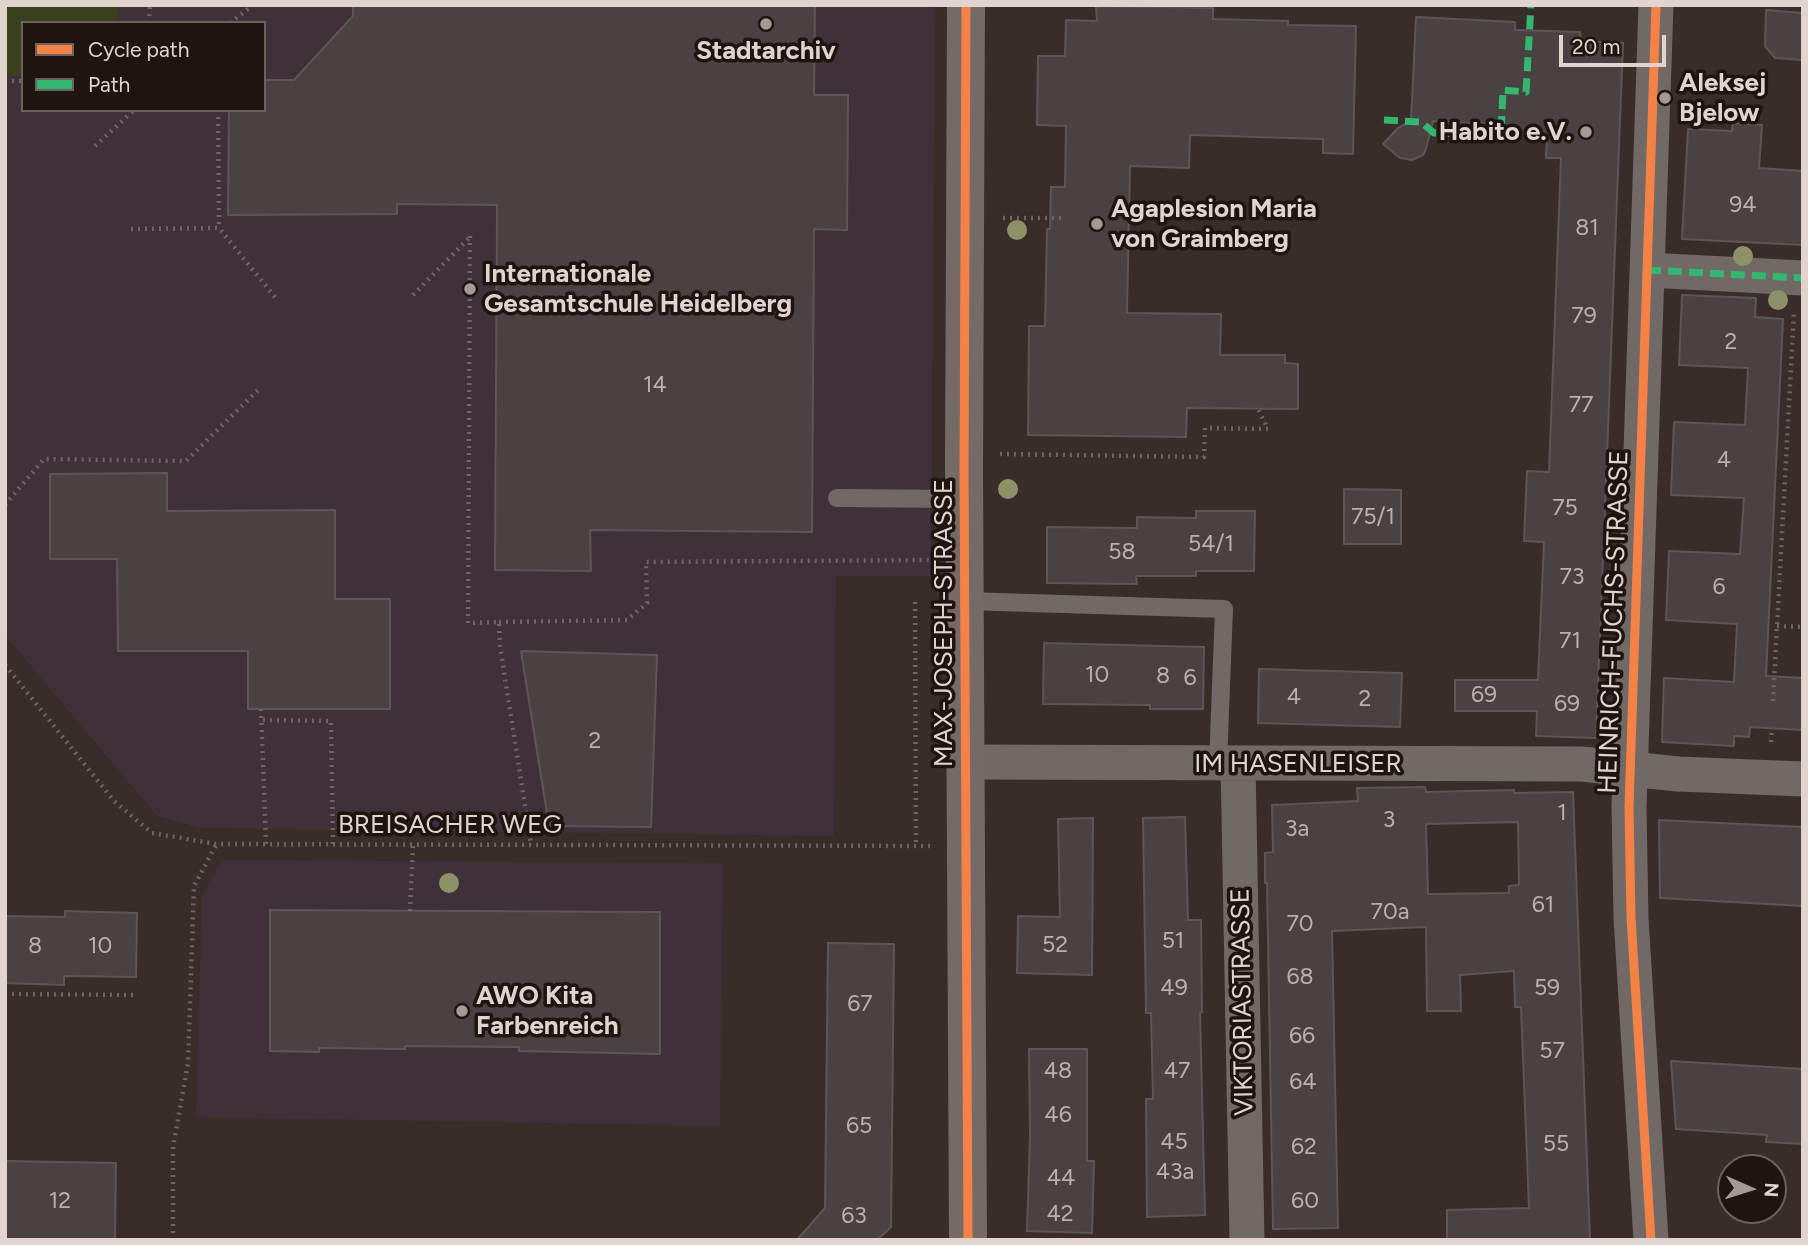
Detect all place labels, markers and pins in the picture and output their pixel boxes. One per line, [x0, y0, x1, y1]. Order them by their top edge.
marker: Stadtarchiv [758, 16, 774, 32]
place label: Stadtarchiv [696, 35, 836, 67]
place label: Aleksej Bjelow [1679, 67, 1766, 128]
marker: Aleksej Bjelow [1657, 90, 1673, 106]
place label: Habito e.V. [1439, 116, 1572, 148]
marker: Habito e.V. [1578, 124, 1594, 140]
place label: Agaplesion Maria von Graimberg [1111, 193, 1317, 255]
marker: Agaplesion Maria von Graimberg [1089, 216, 1105, 232]
place label: Internationale Gesamtschule Heidelberg [484, 258, 792, 320]
marker: Internationale Gesamtschule Heidelberg [462, 281, 478, 297]
place label: AWO Kita Farbenreich [476, 980, 619, 1042]
marker: AWO Kita Farbenreich [454, 1003, 470, 1019]

